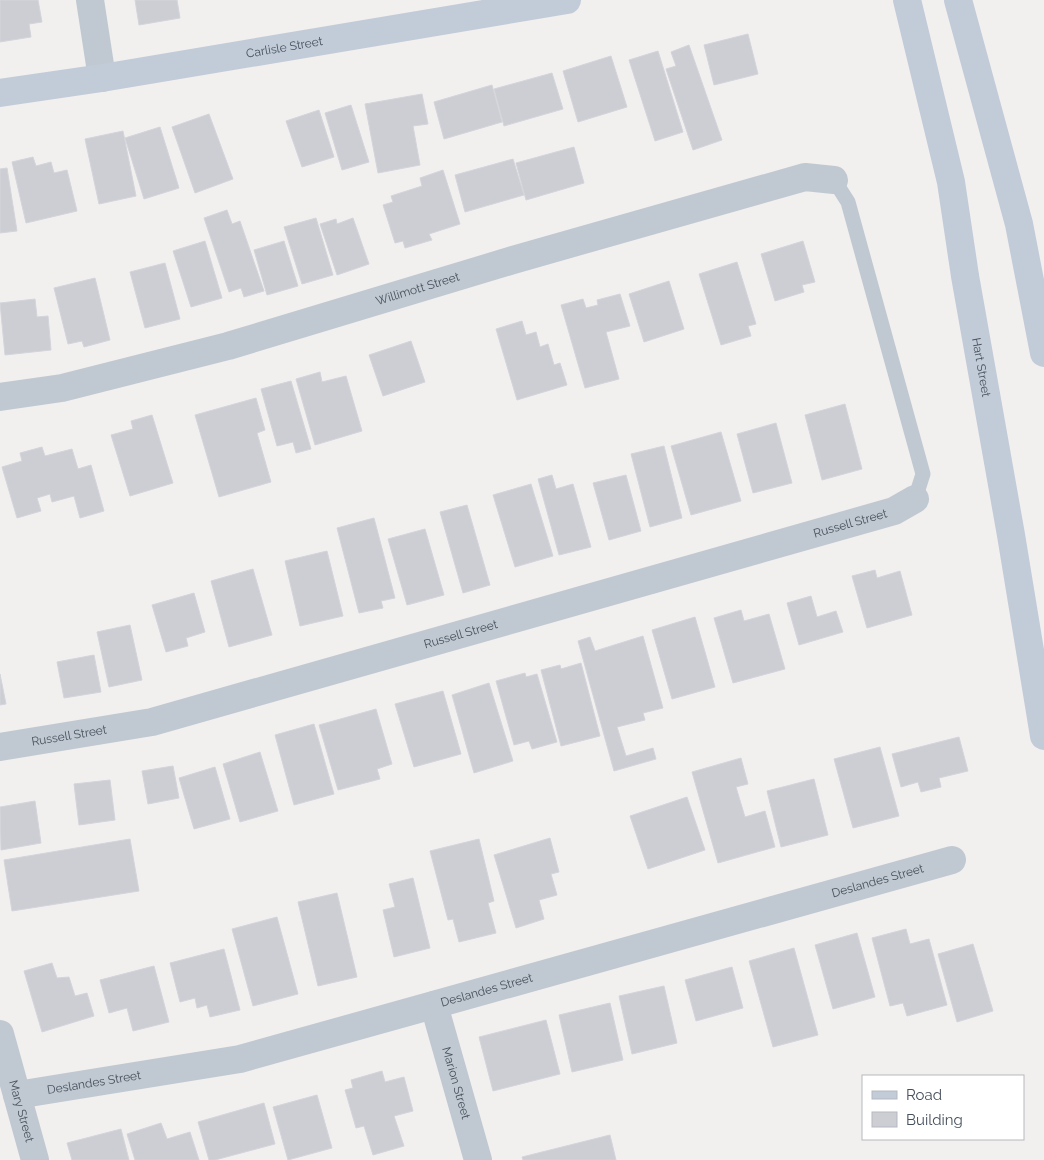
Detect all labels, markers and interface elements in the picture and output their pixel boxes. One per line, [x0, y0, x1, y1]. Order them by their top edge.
street label: Carlisle Street [245, 34, 324, 61]
street label: Willimott Street [374, 270, 461, 308]
street label: Hart Street [969, 337, 993, 398]
street label: Russell Street [812, 506, 889, 541]
street label: Russell Street [422, 617, 499, 651]
street label: Russell Street [30, 723, 108, 749]
street label: Deslandes Street [830, 861, 925, 900]
street label: Deslandes Street [439, 971, 534, 1010]
street label: Marion Street [439, 1045, 473, 1121]
street label: Deslandes Street [46, 1068, 142, 1097]
legend [862, 1075, 1024, 1140]
street label: Mary Street [6, 1078, 37, 1144]
text: Road [906, 1086, 942, 1104]
text: Building [906, 1111, 963, 1129]

